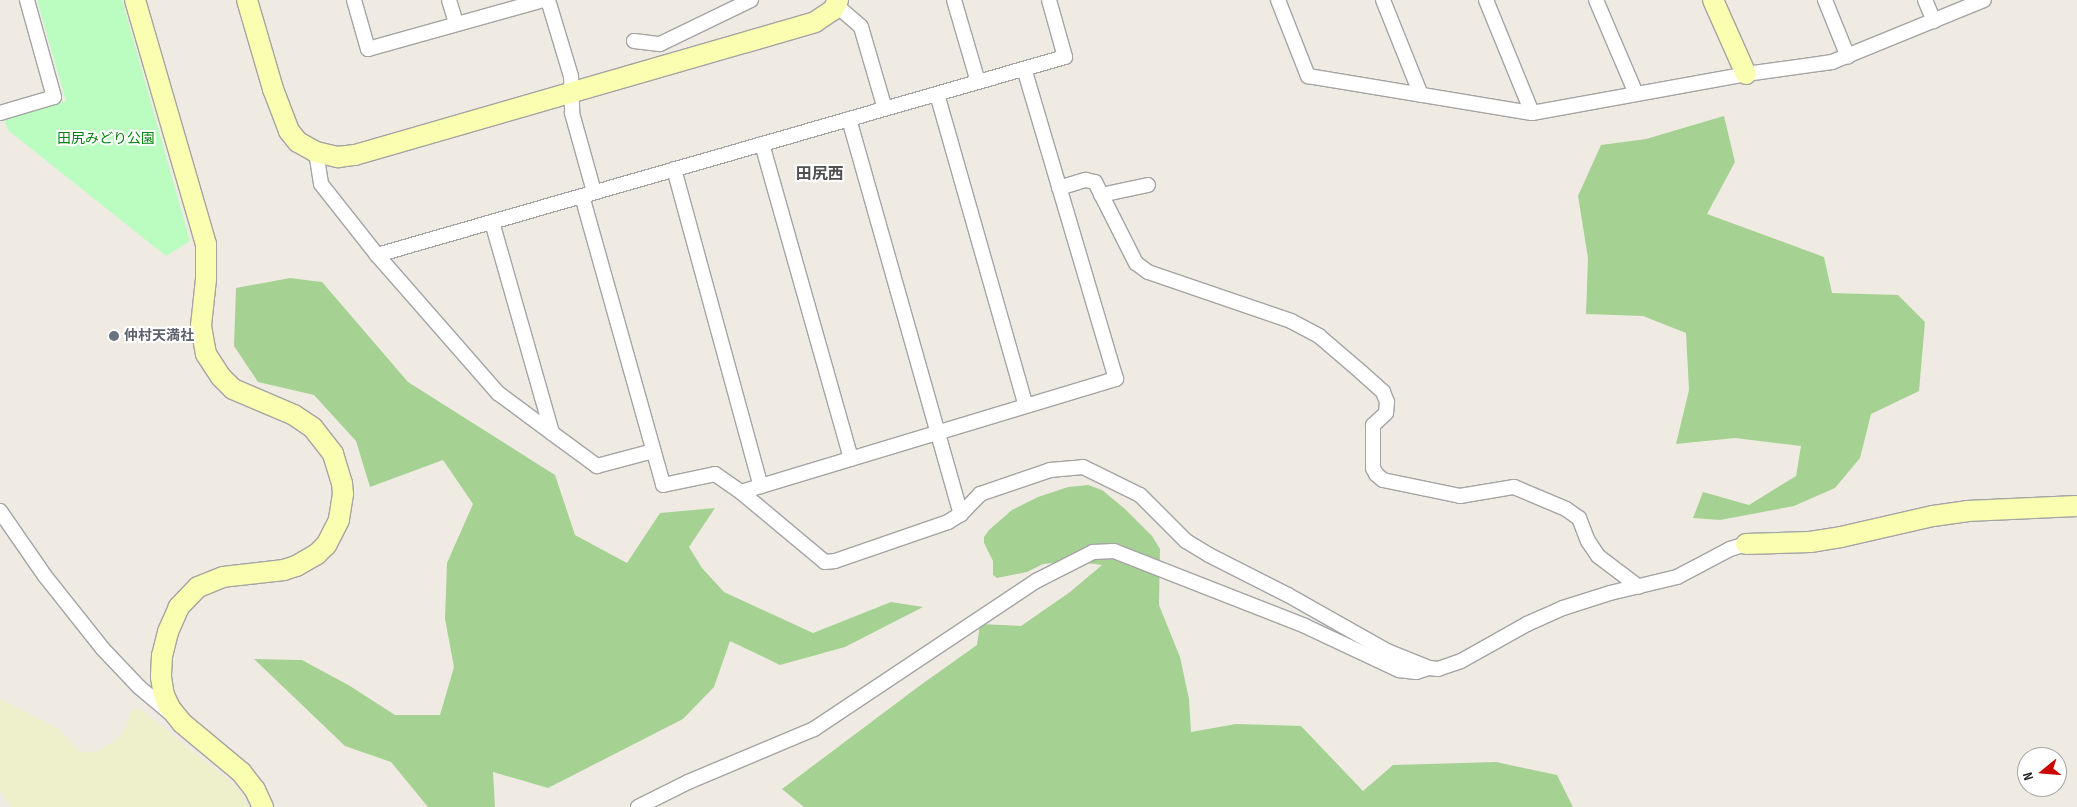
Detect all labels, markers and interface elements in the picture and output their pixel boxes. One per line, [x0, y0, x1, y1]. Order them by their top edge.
park label: 田尻みどり公園 [57, 131, 155, 147]
district label: 田尻西 [796, 165, 844, 185]
place label: 仲村天満社 [124, 328, 194, 344]
marker: 仲村天満社 [108, 330, 120, 342]
north arrow [2017, 747, 2067, 797]
text: N [2019, 770, 2037, 782]

